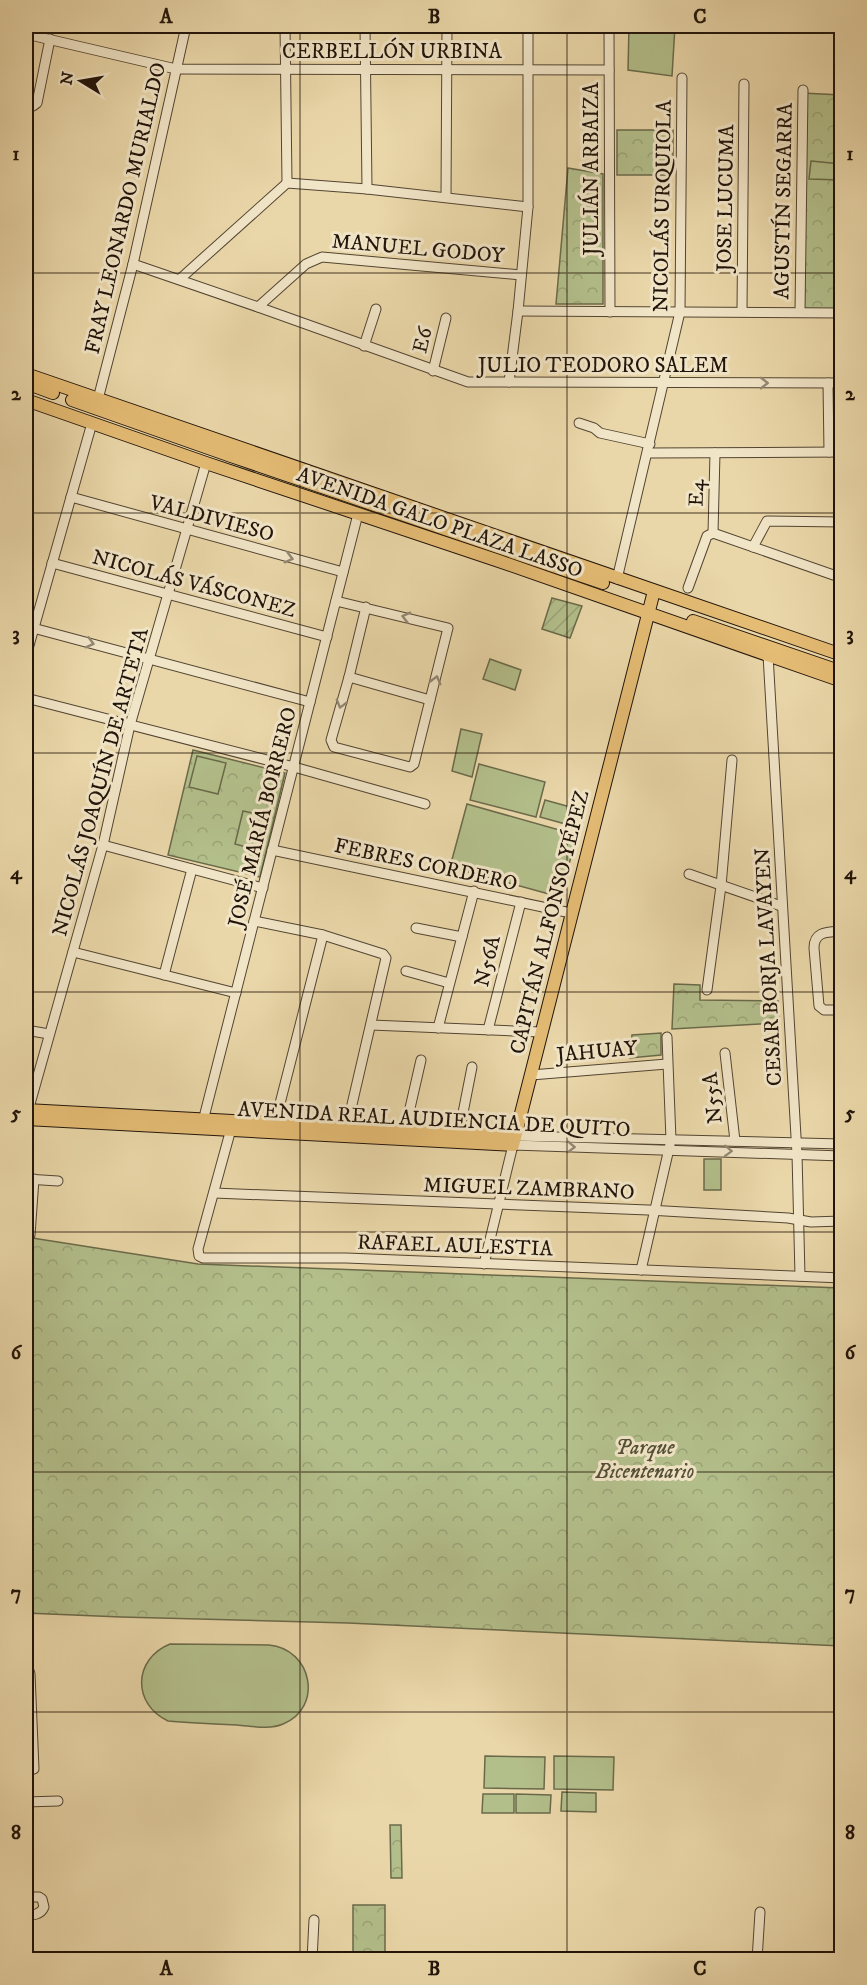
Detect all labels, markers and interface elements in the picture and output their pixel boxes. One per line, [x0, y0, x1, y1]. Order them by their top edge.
text: A [159, 5, 174, 30]
text: B [428, 5, 440, 30]
text: C [693, 5, 707, 30]
street label: CERBELLÓN URBINA [282, 37, 503, 65]
north arrow [51, 51, 111, 111]
street label: FRAY LEONARDO MURIALDO [80, 60, 172, 357]
text: N [56, 70, 78, 87]
street label: JULIÁN ARBAIZA [577, 82, 605, 258]
street label: NICOLÁS URQUIOLA [646, 99, 678, 312]
street label: AGUSTÍN SEGARRA [767, 102, 799, 300]
street label: JOSE LUCUMA [712, 124, 740, 274]
text: 1 [12, 142, 20, 167]
text: 1 [846, 142, 854, 167]
street label: MANUEL GODOY [331, 229, 506, 270]
street label: E6 [407, 324, 439, 356]
street label: JULIO TEODORO SALEM [476, 353, 728, 379]
one-way arrow [760, 377, 769, 389]
text: 2 [11, 382, 22, 407]
text: 2 [845, 382, 856, 407]
street label: AVENIDA GALO PLAZA LASSO [293, 462, 586, 584]
street label: E4 [684, 478, 710, 507]
street label: VALDIVIESO [146, 490, 277, 548]
street label: NICOLÁS VÁSCONEZ [89, 542, 299, 624]
one-way arrow [284, 550, 294, 563]
one-way arrow [401, 612, 411, 625]
text: 3 [12, 622, 20, 647]
text: 3 [846, 622, 854, 647]
street label: NICOLÁS JOAQUÍN DE ARTETA [45, 624, 155, 939]
one-way arrow [84, 636, 94, 649]
one-way arrow [428, 675, 441, 685]
one-way arrow [336, 698, 348, 709]
street label: JOSÉ MARÍA BORRERO [221, 704, 303, 932]
street label: CAPITÁN ALFONSO YÉPEZ [503, 787, 595, 1057]
street label: FEBRES CORDERO [332, 833, 520, 897]
street label: CESAR BORJA LAVAYEN [750, 847, 788, 1087]
text: 4 [10, 861, 23, 886]
text: 4 [844, 861, 857, 886]
street label: N56A [469, 932, 507, 990]
street label: JAHUAY [554, 1035, 639, 1069]
street label: N55A [697, 1070, 729, 1125]
street label: AVENIDA REAL AUDIENCIA DE QUITO [237, 1097, 631, 1143]
text: 5 [10, 1101, 21, 1126]
text: 5 [844, 1101, 855, 1126]
one-way arrow [567, 1140, 576, 1153]
one-way arrow [723, 1145, 732, 1158]
street label: MIGUEL ZAMBRANO [423, 1172, 635, 1206]
street label: RAFAEL AULESTIA [357, 1230, 554, 1262]
text: 6 [11, 1341, 23, 1366]
text: 6 [845, 1341, 857, 1366]
park label: Parque Bicentenario [595, 1435, 694, 1485]
text: 7 [11, 1581, 21, 1606]
text: 7 [845, 1581, 855, 1606]
text: 8 [11, 1821, 21, 1846]
text: 8 [845, 1821, 855, 1846]
text: A [159, 1957, 174, 1982]
text: B [428, 1957, 440, 1982]
text: C [693, 1957, 707, 1982]

